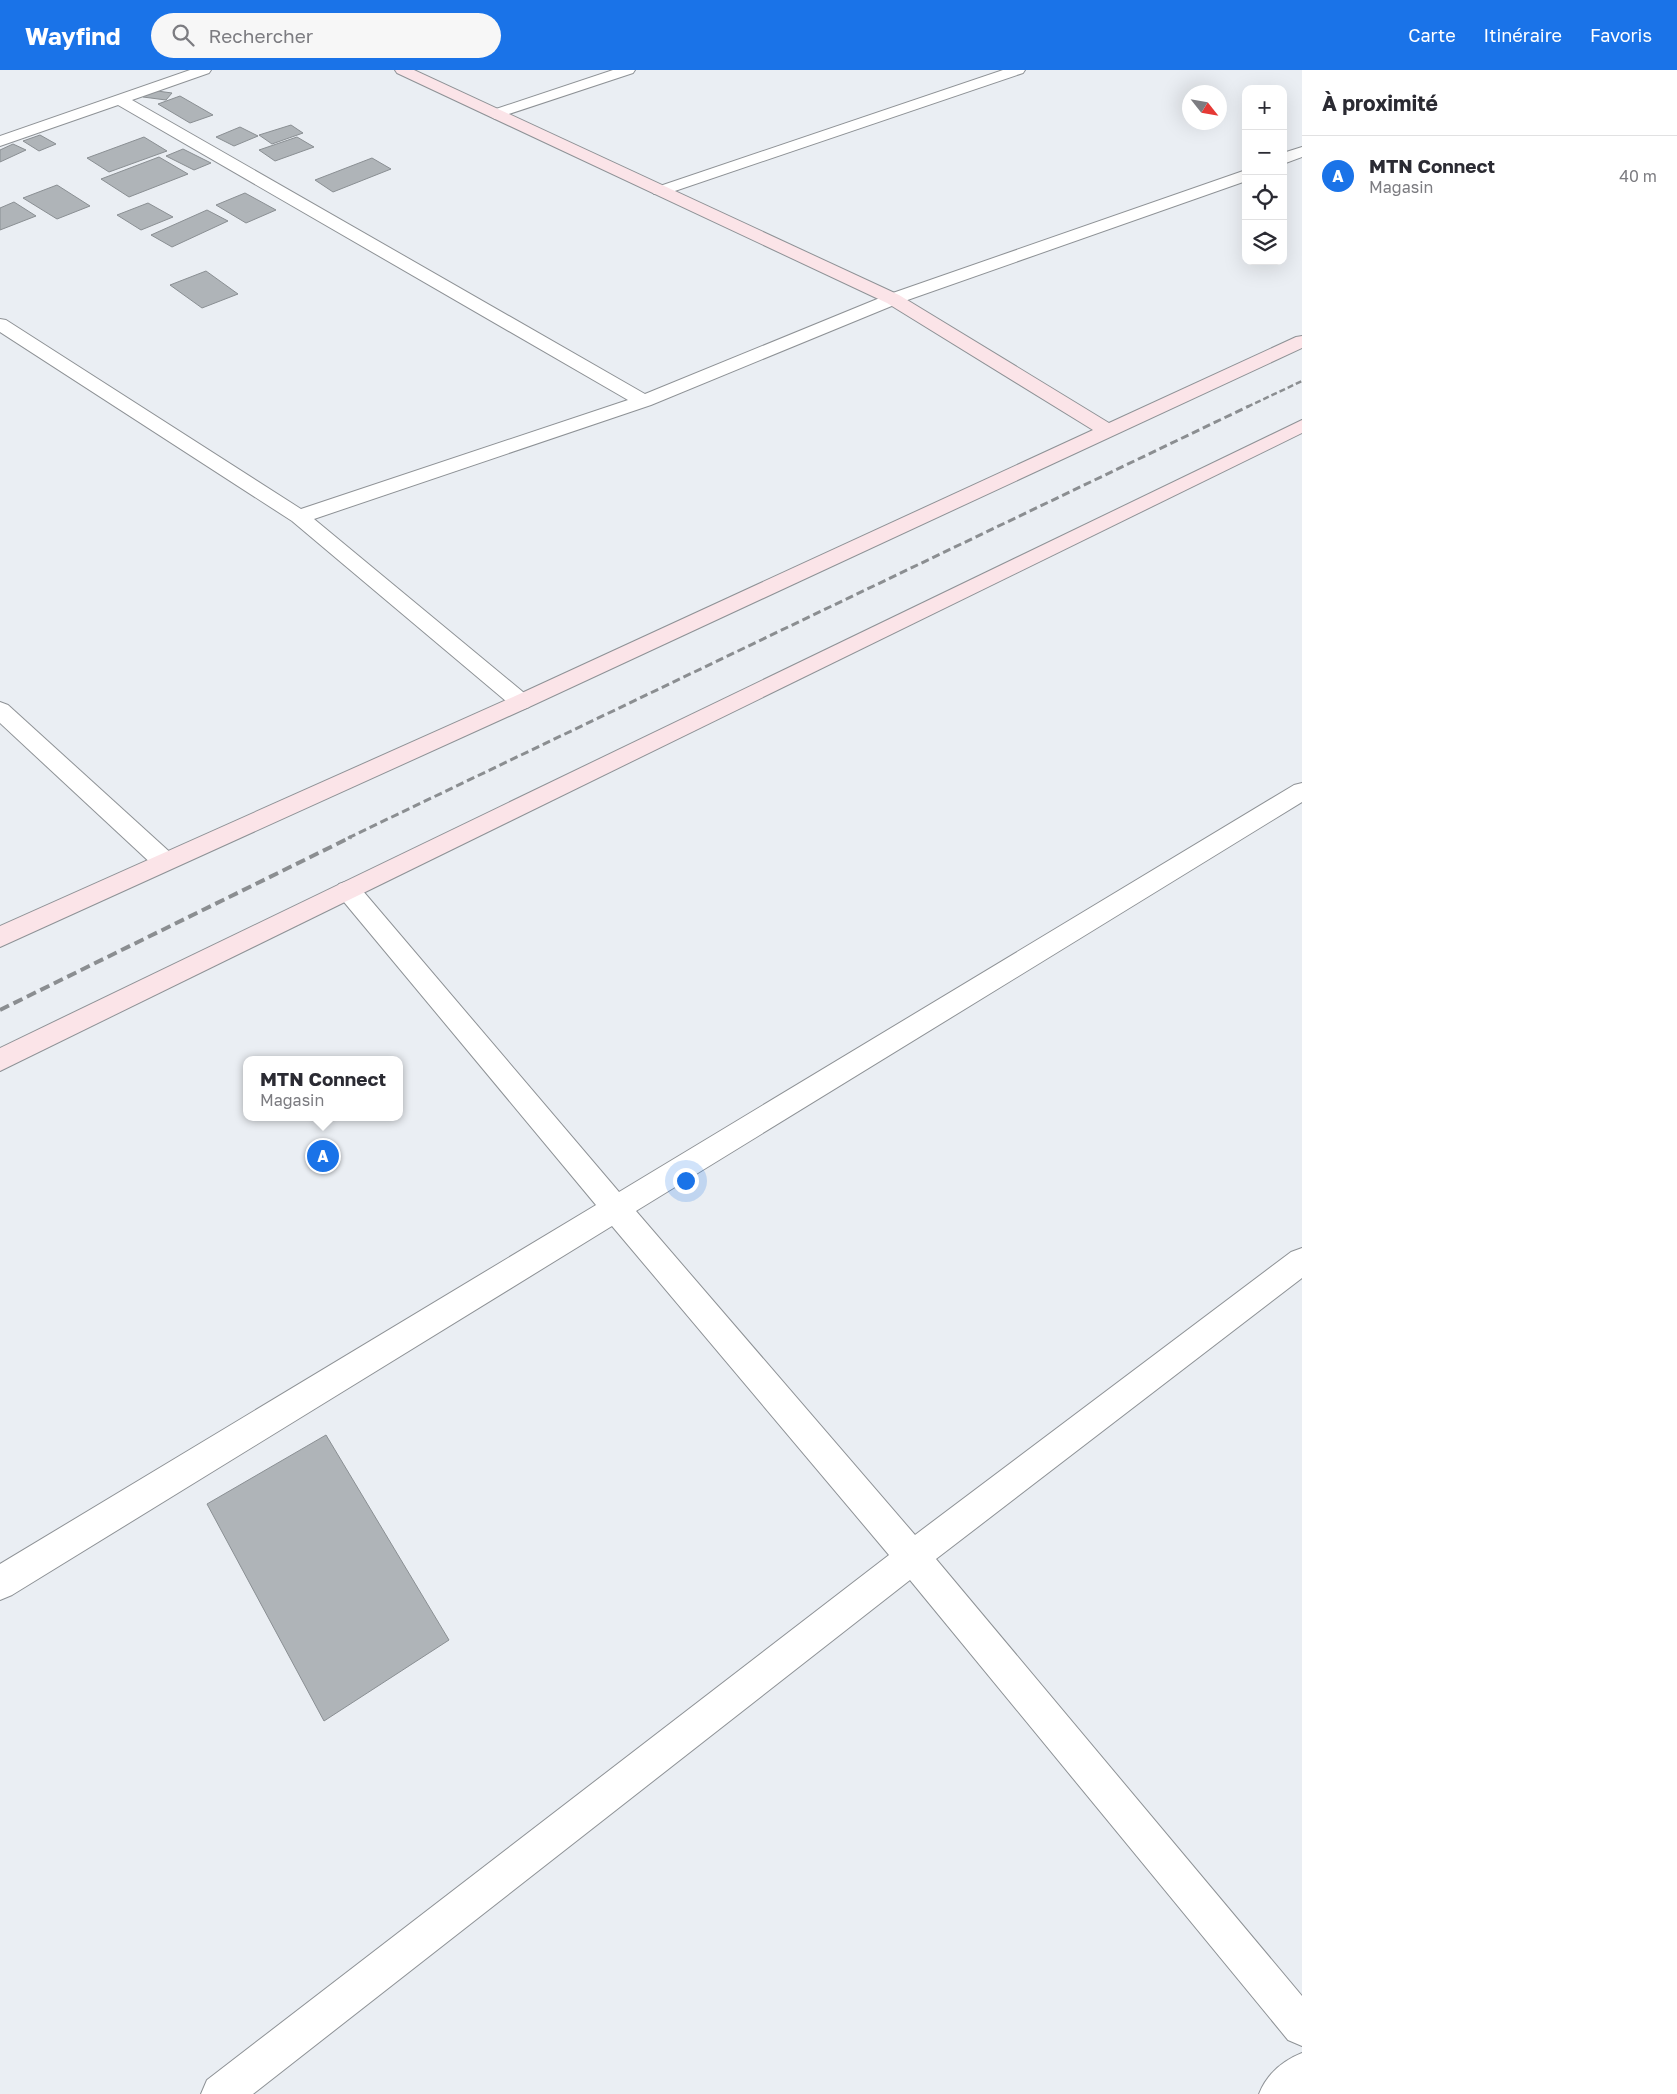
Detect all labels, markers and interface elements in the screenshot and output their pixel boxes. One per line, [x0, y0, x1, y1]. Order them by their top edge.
search box [151, 13, 501, 58]
text: Wayfind [25, 21, 121, 50]
icon: search [169, 21, 197, 49]
text: Rechercher [209, 24, 313, 47]
text: Carte [1408, 24, 1456, 46]
text: Itinéraire [1484, 24, 1562, 46]
text: Favoris [1590, 24, 1652, 46]
north arrow [1182, 85, 1227, 130]
map controls [1242, 85, 1287, 265]
button: + [1242, 85, 1287, 130]
text: À proximité [1322, 90, 1438, 116]
button: − [1242, 130, 1287, 175]
text: MTN Connect [1369, 154, 1495, 177]
text: A [1332, 166, 1344, 186]
text: 40 m [1619, 166, 1657, 186]
button: locate [1242, 175, 1287, 220]
text: Magasin [1369, 177, 1433, 197]
button: layers [1242, 220, 1287, 265]
popup [243, 1056, 403, 1121]
text: MTN Connect [260, 1067, 386, 1090]
text: Magasin [260, 1090, 324, 1110]
pin: A [307, 1137, 339, 1175]
your location [673, 1168, 699, 1194]

